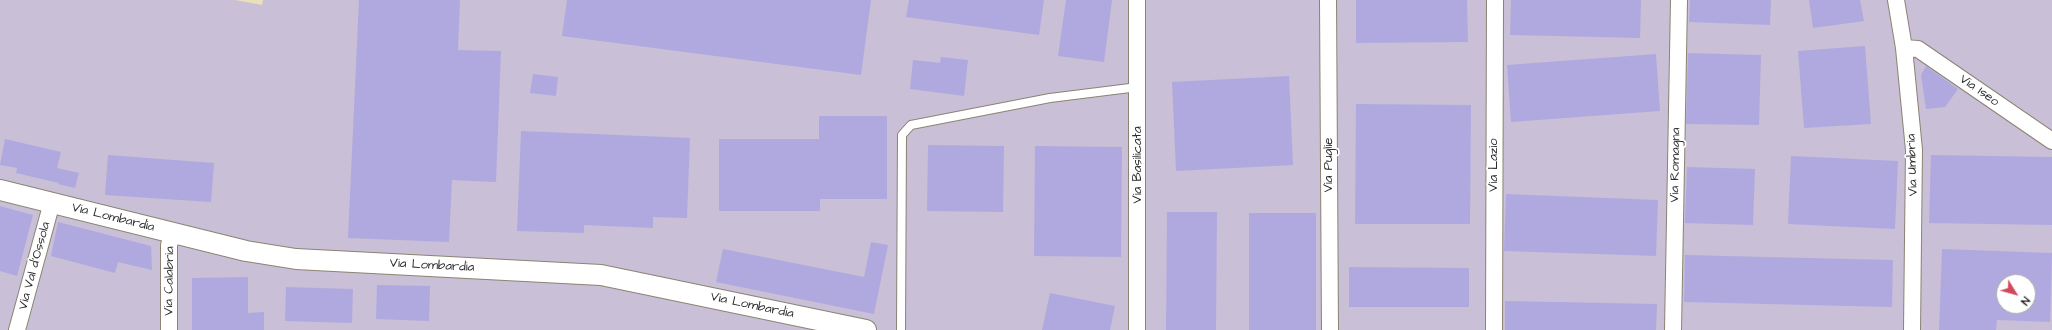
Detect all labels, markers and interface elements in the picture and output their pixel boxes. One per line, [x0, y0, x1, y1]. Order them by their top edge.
street label: Via Iseo [1956, 72, 2002, 110]
street label: Via Basilicata [1130, 126, 1146, 204]
street label: Via Romagna [1668, 127, 1684, 203]
street label: Via Umbria [1904, 134, 1922, 196]
street label: Via Puglie [1321, 138, 1337, 192]
street label: Via Lazio [1486, 138, 1502, 192]
street label: Via Lombardia [70, 200, 156, 236]
street label: Via Val d'Ossola [16, 220, 54, 312]
street label: Via Calabria [162, 246, 178, 316]
street label: Via Lombardia [389, 256, 475, 276]
north arrow [1996, 274, 2036, 314]
street label: Via Lombardia [709, 290, 795, 322]
text: N [2017, 294, 2033, 308]

